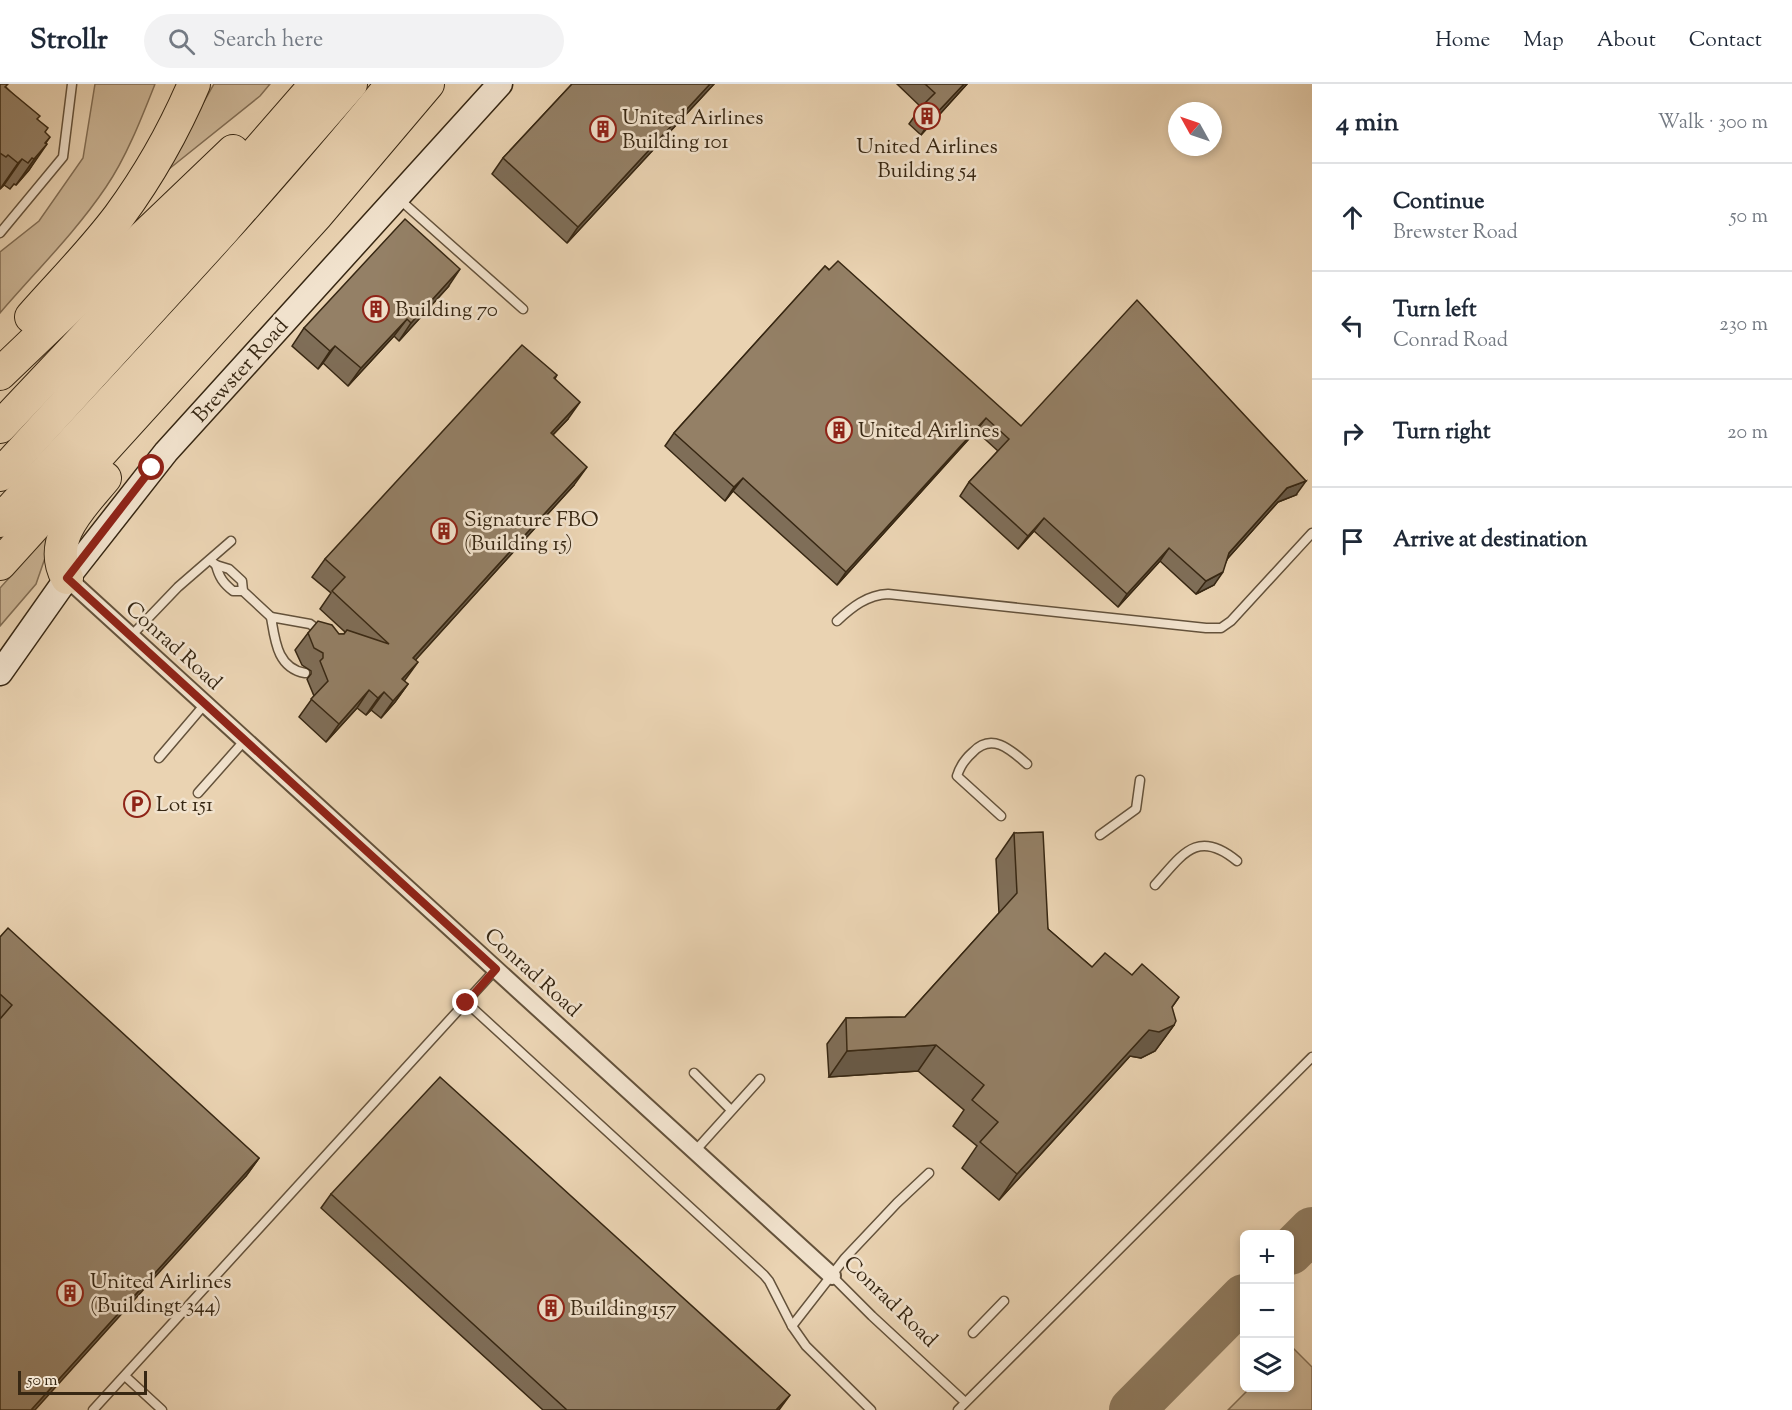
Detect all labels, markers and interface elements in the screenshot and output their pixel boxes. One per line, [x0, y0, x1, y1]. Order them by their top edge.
search box [144, 14, 564, 68]
text: Strollr [30, 21, 108, 61]
icon: search [165, 25, 198, 58]
text: Search here [213, 25, 323, 57]
text: Home [1435, 26, 1490, 56]
text: Map [1523, 26, 1564, 56]
text: About [1597, 26, 1656, 56]
text: Contact [1689, 26, 1762, 56]
building icon: United Airlines Building 54 [912, 101, 942, 131]
north arrow [1168, 102, 1222, 156]
place label: United Airlines Building 101 [622, 104, 763, 158]
text: 4 min [1336, 105, 1399, 142]
text: Walk · 300 m [1658, 109, 1768, 138]
building icon: United Airlines Building 101 [588, 114, 618, 144]
place label: United Airlines Building 54 [856, 133, 998, 187]
text: Continue [1393, 187, 1484, 219]
icon: ahead [1336, 201, 1369, 234]
text: 50 m [1730, 203, 1768, 232]
text: Brewster Road [1393, 219, 1518, 248]
building icon: Building 70 [361, 294, 391, 324]
text: Turn left [1393, 295, 1476, 327]
place label: Building 70 [395, 296, 498, 326]
icon: left [1336, 309, 1369, 342]
text: 230 m [1719, 311, 1768, 340]
street label: Brewster Road [186, 313, 297, 430]
text: Conrad Road [1393, 327, 1508, 356]
building icon: United Airlines [824, 415, 854, 445]
place label: United Airlines [858, 417, 999, 447]
icon: right [1336, 417, 1369, 450]
text: Turn right [1393, 417, 1490, 449]
text: 20 m [1727, 419, 1768, 448]
route start [138, 454, 164, 480]
place label: Signature FBO (Building 15) [464, 506, 599, 560]
building icon: Signature FBO (Building 15) [429, 516, 459, 546]
icon: arrive [1336, 525, 1369, 558]
text: Arrive at destination [1393, 525, 1588, 557]
street label: Conrad Road [118, 595, 228, 698]
parking icon: Lot 151 [122, 789, 152, 819]
place label: Lot 151 [156, 791, 213, 821]
street label: Conrad Road [477, 922, 587, 1025]
route end [452, 989, 478, 1015]
map controls [1240, 1230, 1294, 1392]
button: + [1240, 1230, 1294, 1284]
street label: Conrad Road [836, 1250, 944, 1355]
place label: United Airlines (Buildingt 344) [90, 1268, 231, 1322]
building icon: United Airlines (Buildingt 344) [55, 1278, 85, 1308]
button: − [1240, 1284, 1294, 1338]
building icon: Building 157 [536, 1293, 566, 1323]
place label: Building 157 [570, 1295, 677, 1325]
button: layers [1240, 1338, 1294, 1392]
scale bar [18, 1368, 147, 1396]
text: 50 m [27, 1370, 58, 1393]

